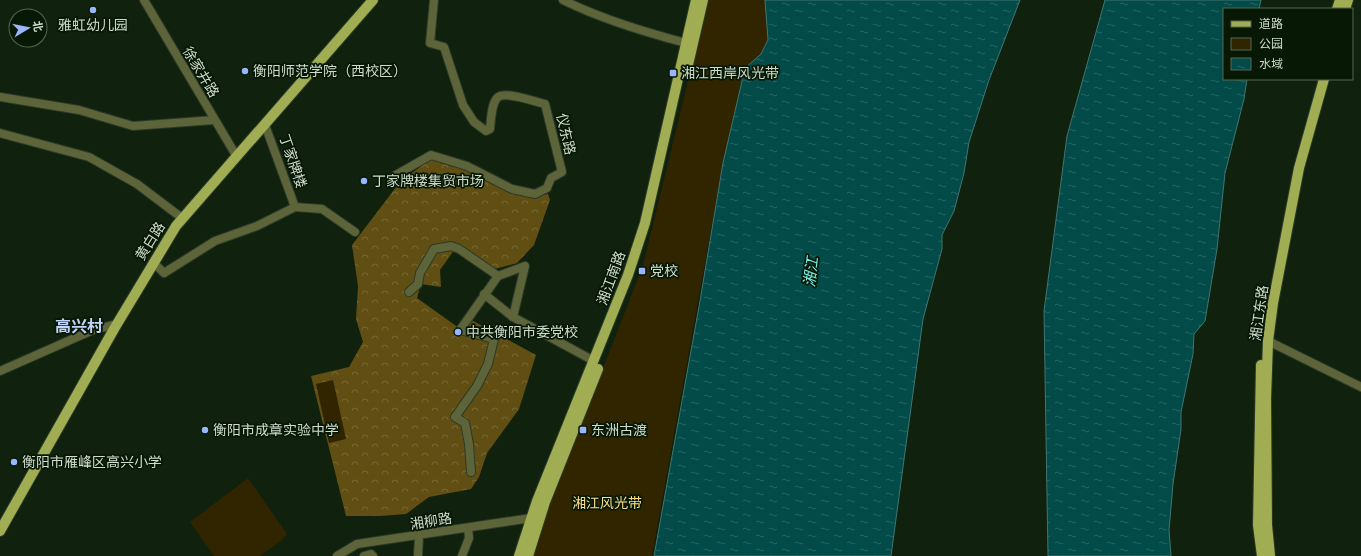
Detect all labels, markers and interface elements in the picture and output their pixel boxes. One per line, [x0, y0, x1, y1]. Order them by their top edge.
marker: 雅虹幼儿园 [88, 5, 98, 15]
north arrow [8, 8, 48, 48]
legend [1223, 8, 1353, 80]
place label: 雅虹幼儿园 [58, 15, 128, 35]
text: 道路 [1259, 15, 1283, 33]
text: 北 [29, 19, 47, 33]
text: 公园 [1259, 35, 1283, 53]
street label: 徐家井路 [178, 43, 224, 101]
text: 水域 [1259, 55, 1283, 73]
place label: 衡阳师范学院（西校区） [253, 61, 407, 81]
place label: 湘江西岸风光带 [681, 63, 779, 83]
marker: 衡阳师范学院（西校区） [240, 66, 250, 76]
marker: 湘江西岸风光带 [668, 68, 678, 78]
street label: 仪东路 [552, 111, 580, 157]
street label: 丁家牌楼 [274, 131, 312, 191]
place label: 丁家牌楼集贸市场 [372, 171, 484, 191]
marker: 丁家牌楼集贸市场 [359, 176, 369, 186]
street label: 黄白路 [130, 218, 170, 264]
street label: 湘江南路 [592, 248, 630, 308]
water label: 湘江 [798, 254, 824, 288]
place label: 党校 [650, 261, 678, 281]
marker: 党校 [637, 266, 647, 276]
street label: 湘江东路 [1245, 284, 1273, 342]
district label: 高兴村 [55, 315, 103, 338]
place label: 中共衡阳市委党校 [466, 322, 578, 342]
marker: 中共衡阳市委党校 [453, 327, 463, 337]
place label: 衡阳市成章实验中学 [213, 420, 339, 440]
place label: 东洲古渡 [591, 420, 647, 440]
marker: 衡阳市成章实验中学 [200, 425, 210, 435]
marker: 东洲古渡 [578, 425, 588, 435]
place label: 衡阳市雁峰区高兴小学 [22, 452, 162, 472]
marker: 衡阳市雁峰区高兴小学 [9, 457, 19, 467]
park label: 湘江风光带 [572, 493, 642, 513]
street label: 湘柳路 [409, 508, 453, 534]

